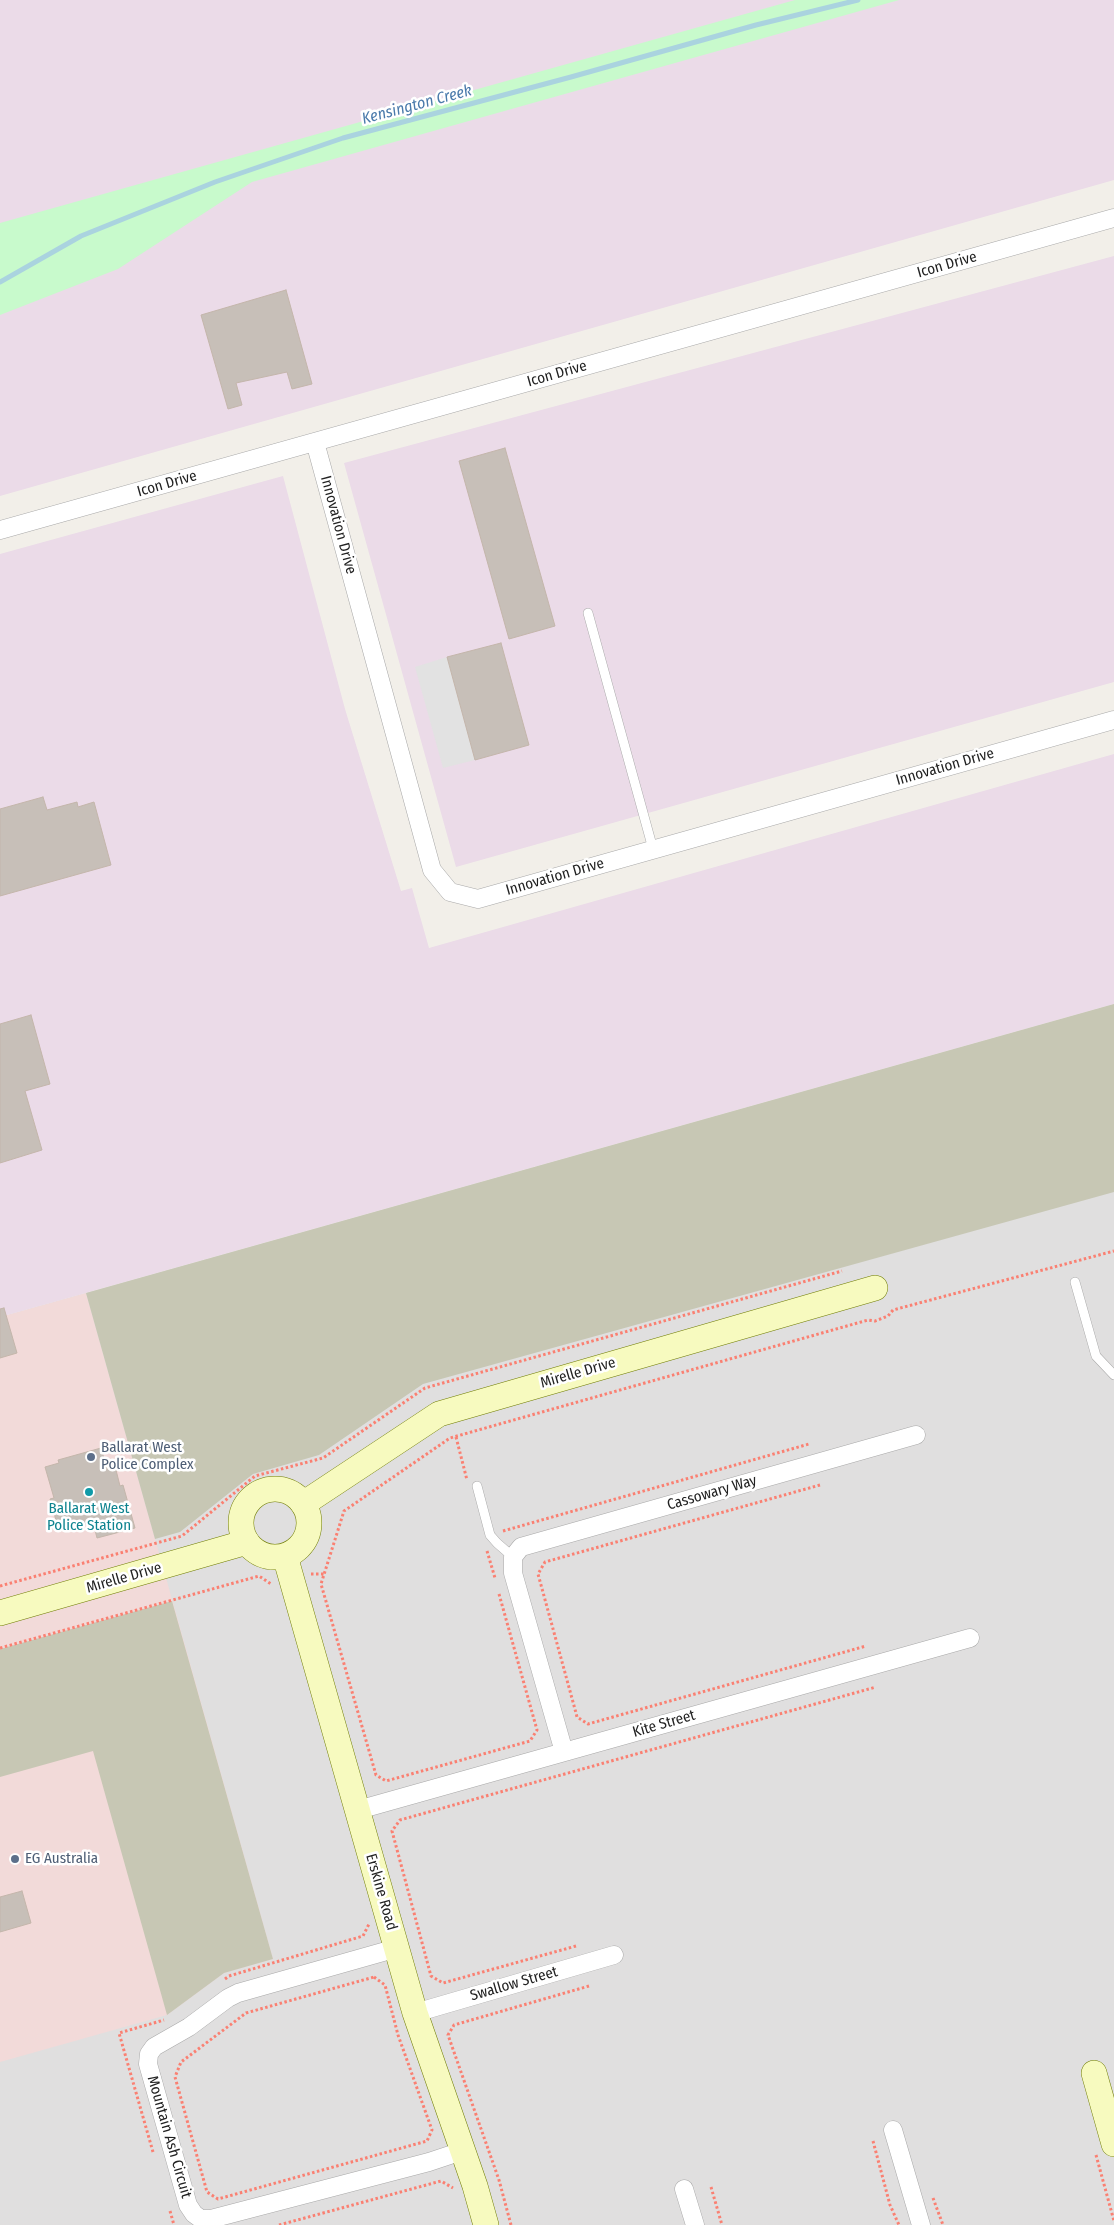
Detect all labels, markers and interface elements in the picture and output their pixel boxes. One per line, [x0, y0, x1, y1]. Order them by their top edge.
water label: Kensington Creek [360, 81, 474, 129]
street label: Icon Drive [915, 248, 979, 282]
street label: Icon Drive [525, 357, 589, 391]
street label: Icon Drive [135, 467, 199, 501]
street label: Innovation Drive [316, 474, 360, 576]
street label: Innovation Drive [894, 744, 996, 790]
street label: Innovation Drive [504, 854, 606, 900]
street label: Mirelle Drive [538, 1354, 618, 1392]
place label: Ballarat West Police Complex [101, 1439, 194, 1474]
marker: Ballarat West Police Complex [85, 1451, 97, 1463]
street label: Cassowary Way [665, 1472, 759, 1514]
marker: Ballarat West Police Station [83, 1486, 95, 1498]
place label: Ballarat West Police Station [47, 1500, 131, 1535]
street label: Mirelle Drive [84, 1559, 164, 1597]
street label: Kite Street [631, 1706, 697, 1742]
place label: EG Australia [25, 1850, 98, 1868]
street label: Erskine Road [361, 1852, 401, 1932]
marker: EG Australia [9, 1853, 21, 1865]
street label: Swallow Street [468, 1963, 560, 2005]
street label: Mountain Ash Circuit [143, 2074, 195, 2200]

